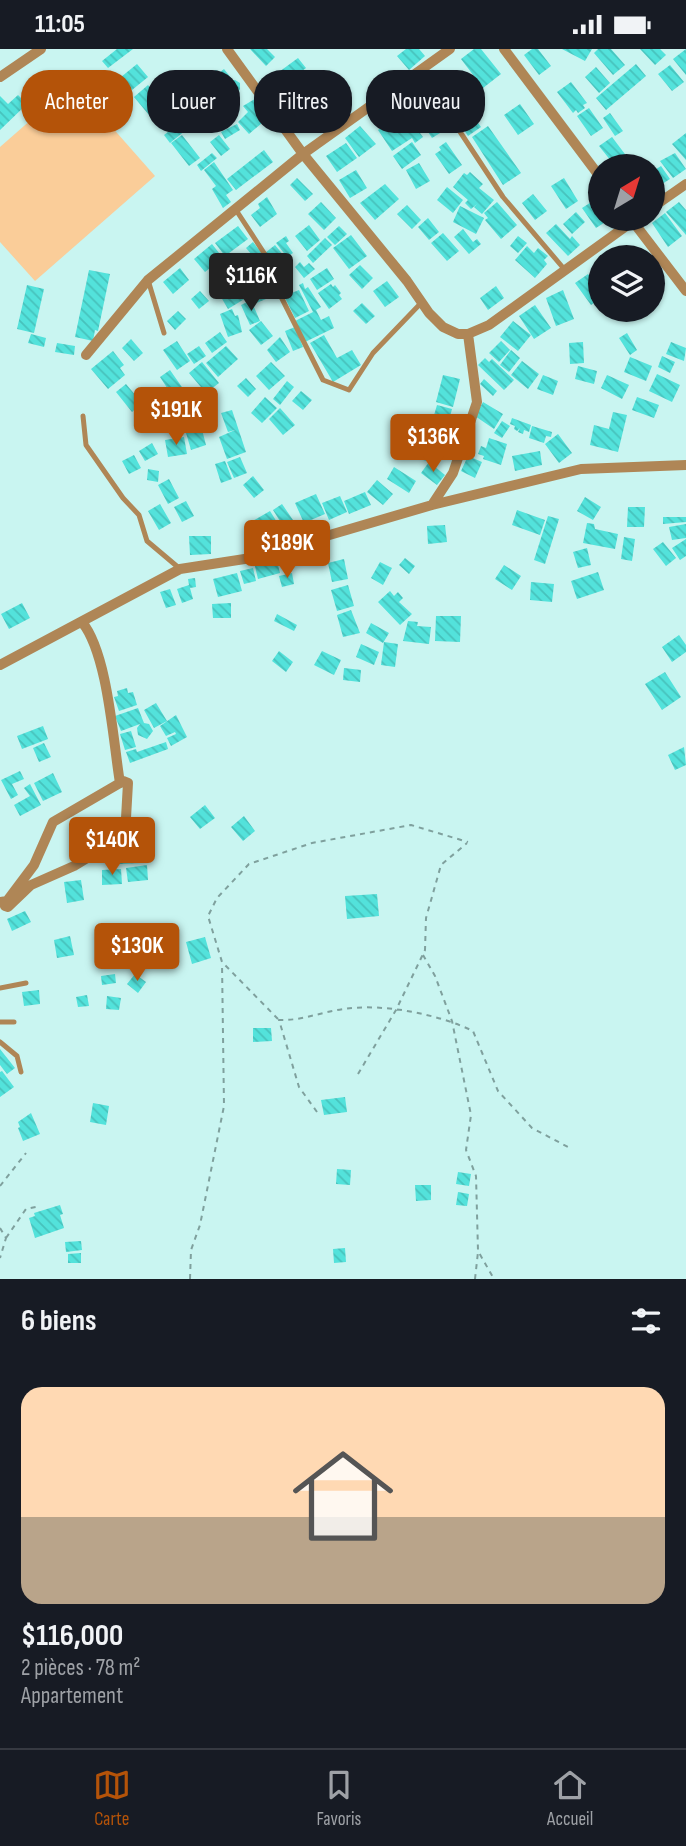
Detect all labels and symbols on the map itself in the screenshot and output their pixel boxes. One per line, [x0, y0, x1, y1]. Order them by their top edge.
north arrow [588, 154, 665, 231]
pin: $116K [202, 253, 300, 313]
pin: $191K [127, 387, 225, 447]
pin: $136K [384, 415, 482, 474]
pin: $189K [238, 521, 336, 580]
pin: $140K [63, 817, 161, 877]
pin: $130K [88, 923, 186, 983]

